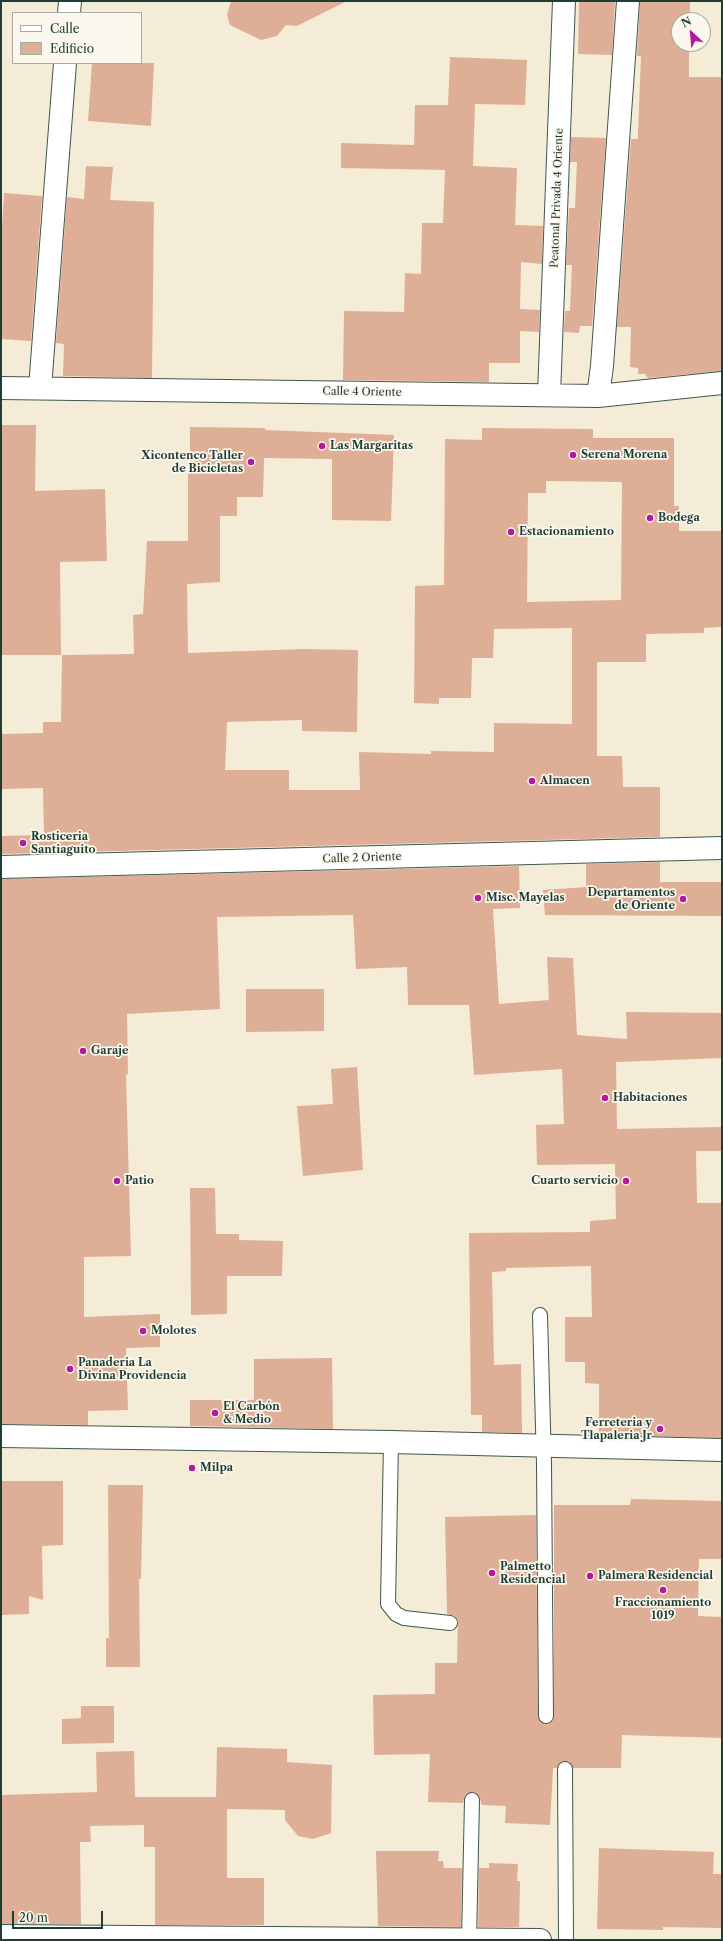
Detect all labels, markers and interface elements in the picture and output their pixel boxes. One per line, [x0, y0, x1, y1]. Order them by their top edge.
legend [12, 12, 142, 64]
north arrow [671, 12, 711, 52]
text: N [679, 14, 694, 31]
text: Calle [50, 21, 79, 36]
text: Edificio [50, 41, 94, 56]
street label: Peatonal Privada 4 Oriente [548, 128, 566, 268]
street label: Calle 4 Oriente [322, 385, 402, 399]
place label: Las Margaritas [330, 439, 413, 453]
marker: Las Margaritas [317, 441, 327, 451]
place label: Serena Morena [581, 448, 667, 462]
place label: Xicontenco Taller de Bicicletas [141, 449, 243, 475]
marker: Serena Morena [568, 450, 578, 460]
marker: Xicontenco Taller de Bicicletas [246, 457, 256, 467]
place label: Bodega [658, 511, 700, 525]
marker: Bodega [645, 513, 655, 523]
place label: Estacionamiento [519, 525, 614, 539]
marker: Estacionamiento [506, 527, 516, 537]
place label: Almacen [540, 774, 590, 788]
marker: Almacen [527, 776, 537, 786]
place label: Rosticeria Santiaguito [31, 830, 96, 856]
marker: Rosticeria Santiaguito [18, 838, 28, 848]
street label: Calle 2 Oriente [322, 850, 402, 866]
place label: Departamentos de Oriente [587, 886, 675, 912]
place label: Misc. Mayelas [486, 891, 565, 905]
marker: Misc. Mayelas [473, 893, 483, 903]
marker: Departamentos de Oriente [678, 894, 688, 904]
place label: Garaje [91, 1044, 128, 1058]
marker: Garaje [78, 1046, 88, 1056]
place label: Habitaciones [613, 1091, 687, 1105]
marker: Habitaciones [600, 1093, 610, 1103]
place label: Patio [125, 1174, 154, 1188]
place label: Cuarto servicio [531, 1174, 618, 1188]
marker: Patio [112, 1176, 122, 1186]
marker: Cuarto servicio [621, 1176, 631, 1186]
place label: Molotes [151, 1324, 196, 1338]
marker: Molotes [138, 1326, 148, 1336]
place label: Panaderia La Divina Providencia [78, 1356, 187, 1382]
marker: Panaderia La Divina Providencia [65, 1364, 75, 1374]
place label: El Carbón & Medio [223, 1400, 280, 1426]
marker: El Carbón & Medio [210, 1408, 220, 1418]
place label: Ferreteria y Tlapaleria Jr [581, 1416, 652, 1442]
marker: Ferreteria y Tlapaleria Jr [655, 1424, 665, 1434]
place label: Milpa [200, 1461, 233, 1475]
marker: Milpa [187, 1463, 197, 1473]
place label: Palmetto Residencial [500, 1560, 566, 1586]
marker: Palmetto Residencial [487, 1568, 497, 1578]
place label: Palmera Residencial [598, 1569, 713, 1583]
marker: Palmera Residencial [585, 1571, 595, 1581]
marker: Fraccionamiento 1019 [658, 1585, 668, 1595]
place label: Fraccionamiento 1019 [615, 1596, 711, 1622]
scale bar [14, 1903, 105, 1929]
text: 20 m [19, 1910, 48, 1925]

